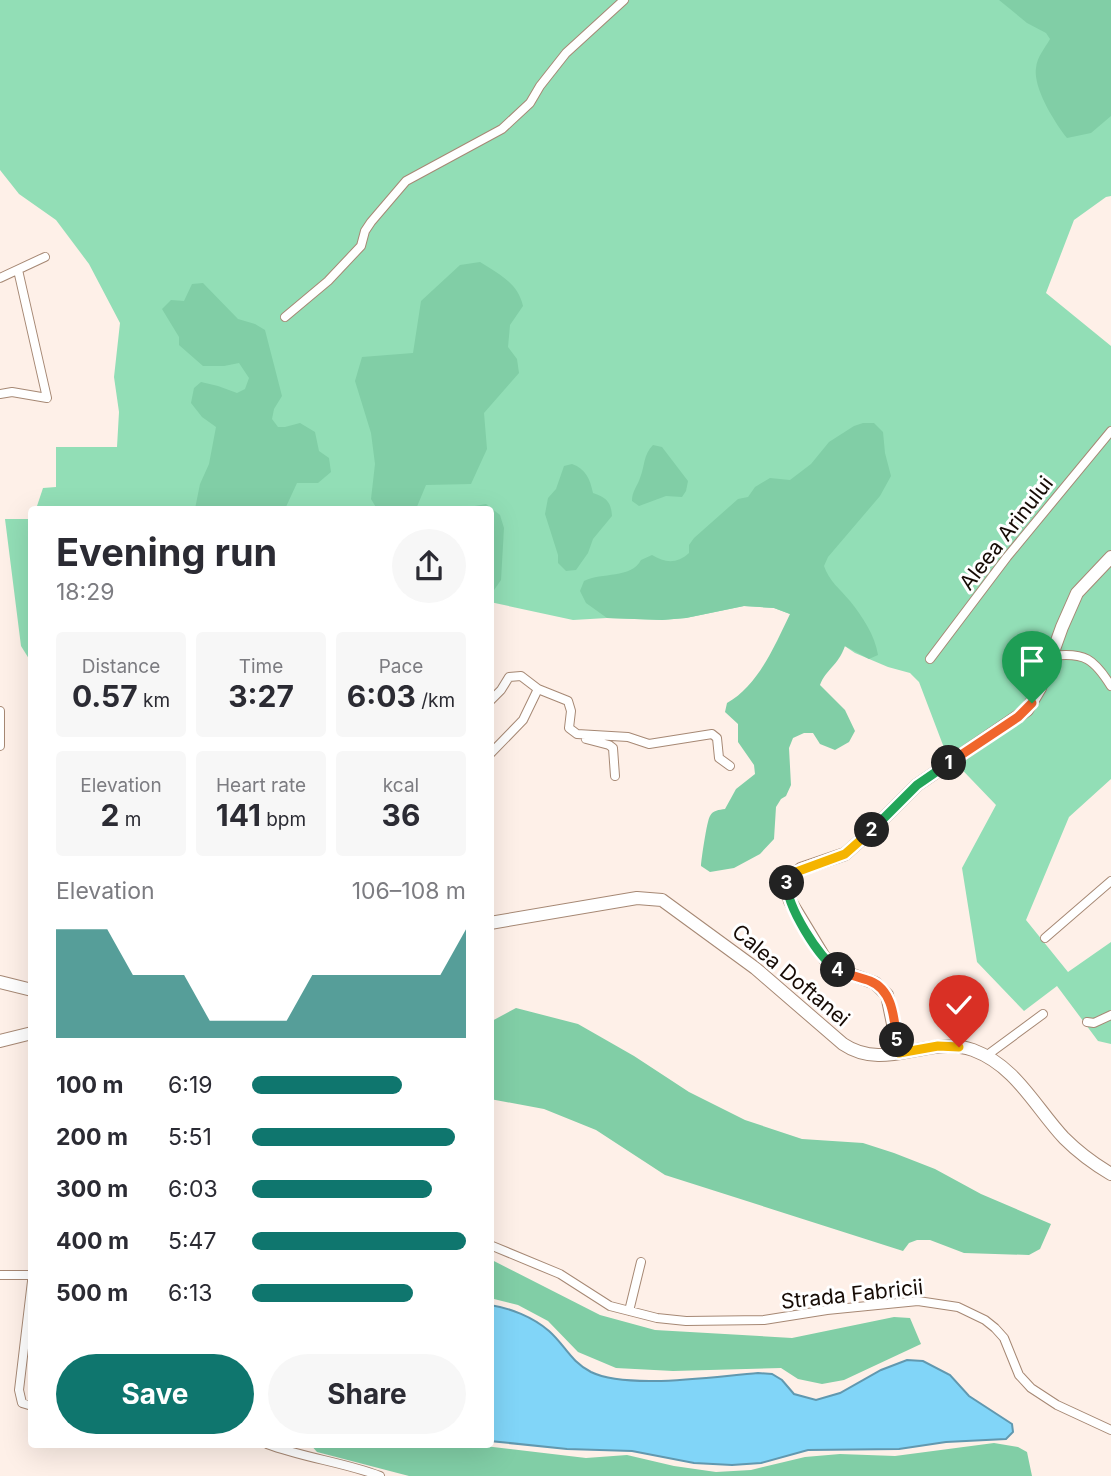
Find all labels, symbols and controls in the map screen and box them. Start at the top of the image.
street label: Aleea Arinului [954,471,1058,595]
text: Evening run [56,529,277,575]
button: share [392,529,466,603]
text: 18:29 [56,578,115,606]
pin [1002,631,1062,703]
icon: arrive [1013,642,1051,680]
text: Distance [82,655,160,678]
text: Time [239,655,283,678]
text: Pace [379,655,423,678]
text: 0.57 [72,678,138,714]
text: 3:27 [228,678,294,714]
text: 6:03 [347,678,416,714]
text: km [138,689,170,712]
text: /km [416,689,455,712]
pin: 1 [932,746,967,780]
text: 1 [944,751,953,774]
text: Elevation [80,774,162,797]
text: Heart rate [216,774,306,797]
text: kcal [383,774,419,797]
text: 2 [101,797,119,833]
text: 141 [216,797,261,833]
text: 36 [382,797,420,833]
text: m [119,808,141,831]
text: bpm [261,808,306,831]
pin: 2 [854,812,890,848]
text: 2 [866,818,877,841]
pin: 3 [770,866,804,900]
text: 3 [780,871,793,894]
text: Elevation [56,877,155,905]
text: 106–108 m [352,877,466,905]
street label: Calea Doftanei [727,919,855,1031]
pin: 4 [820,953,856,988]
text: 4 [831,958,844,981]
pin [929,975,989,1047]
icon: check [940,986,978,1024]
pin: 5 [880,1023,914,1058]
text: 5 [890,1028,903,1051]
text: 100 m [56,1071,123,1099]
text: 6:19 [168,1071,213,1099]
text: 200 m [56,1123,128,1151]
text: 5:51 [168,1123,212,1151]
text: 300 m [56,1175,128,1203]
text: 6:03 [168,1175,218,1203]
text: 400 m [56,1227,129,1255]
text: 5:47 [168,1227,216,1255]
street label: Strada Fabricii [780,1274,924,1314]
text: 500 m [56,1279,128,1307]
text: 6:13 [168,1279,212,1307]
button: Save [56,1354,254,1434]
button: Share [268,1354,466,1434]

